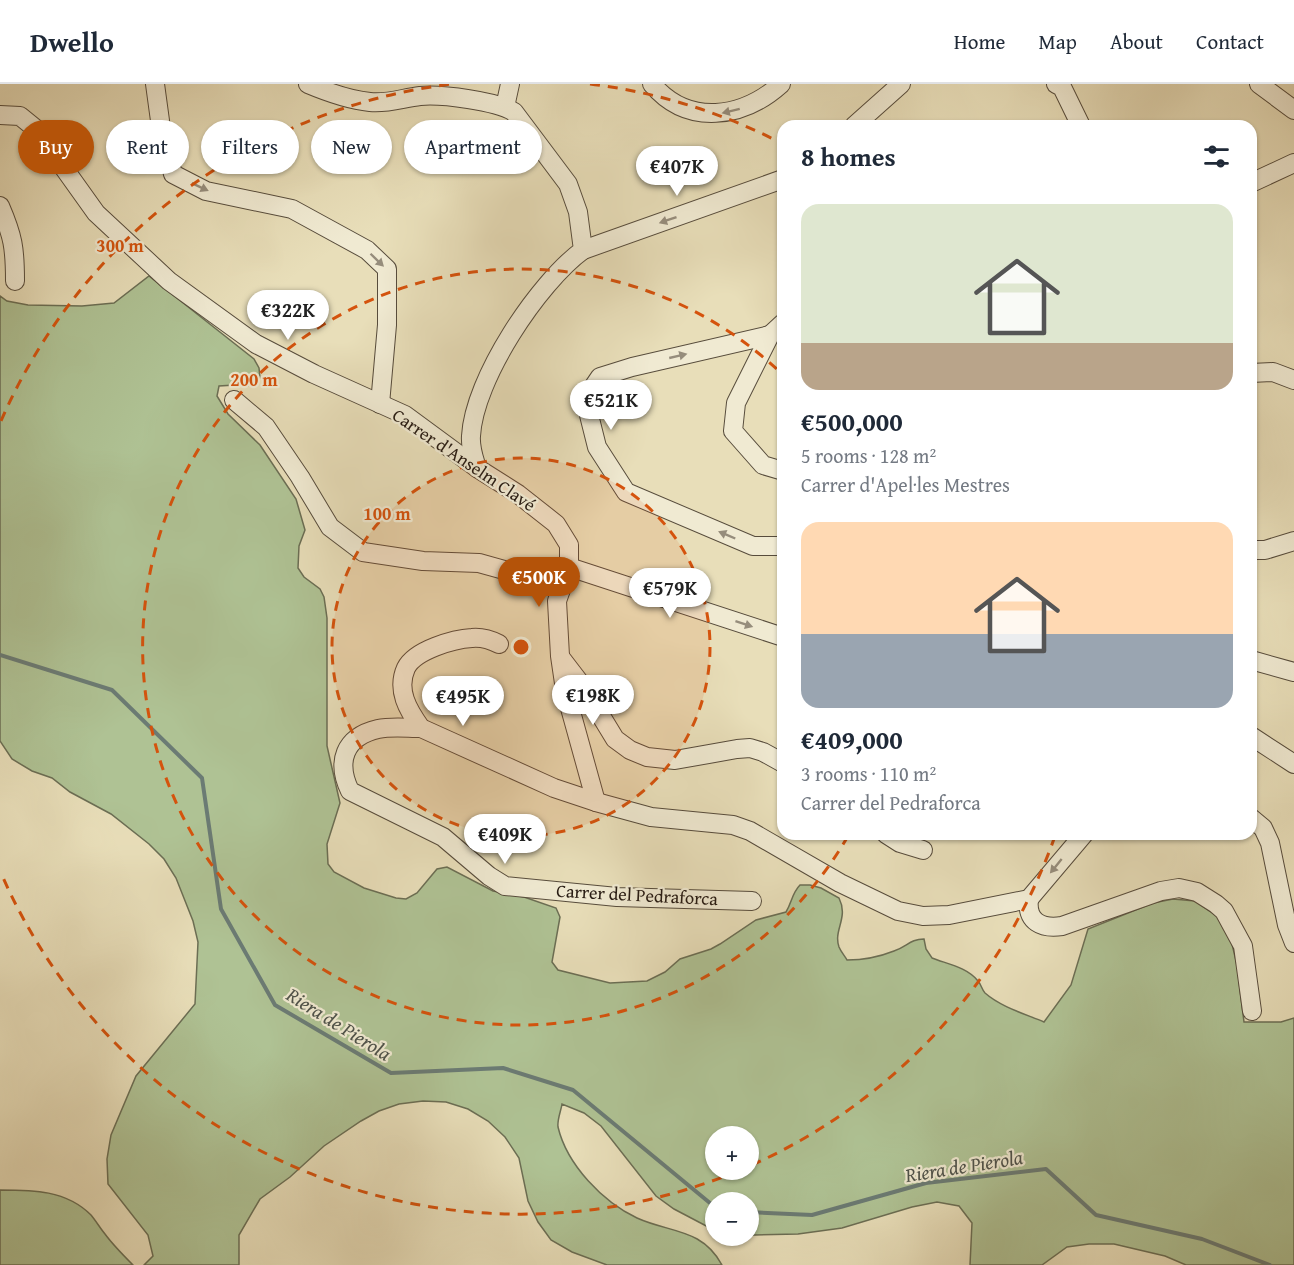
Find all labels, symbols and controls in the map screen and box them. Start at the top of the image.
text: Dwello [30,21,114,62]
text: Home [954,26,1005,57]
text: Map [1038,26,1077,57]
text: About [1110,26,1163,57]
text: Contact [1196,26,1264,57]
one-way arrow [721,107,740,116]
chip: Buy [18,120,94,174]
chip: Rent [106,120,189,174]
chip: Filters [201,120,299,174]
chip: New [311,120,392,174]
chip: Apartment [404,120,542,174]
text: 8 homes [801,137,896,176]
icon: filters [1200,140,1233,173]
pin: €407K [635,146,719,197]
text: €407K [650,151,704,180]
one-way arrow [191,183,208,192]
one-way arrow [659,215,677,225]
text: 300 m [96,232,144,259]
icon: home [963,243,1071,351]
one-way arrow [370,252,384,266]
pin: €322K [246,290,330,341]
text: €322K [261,295,315,324]
one-way arrow [669,350,688,360]
text: 200 m [230,366,278,393]
pin: €521K [569,380,653,431]
text: €521K [584,385,638,414]
street label: Carrer d'Anselm Clavé [387,401,541,518]
text: €500,000 [801,402,903,441]
text: 5 rooms · 128 m² [801,441,936,470]
text: Carrer d'Apel·les Mestres [801,470,1010,499]
text: 100 m [363,500,411,527]
one-way arrow [718,530,735,539]
pin: €500K [497,557,581,608]
icon: home [963,561,1071,669]
text: €500K [512,562,566,591]
pin: €579K [628,568,712,619]
text: €579K [643,573,697,602]
one-way arrow [735,620,753,630]
centre of rings [511,637,531,657]
pin: €198K [551,675,635,726]
pin: €495K [421,676,505,727]
text: €198K [566,680,620,709]
text: €495K [436,681,490,710]
text: €409,000 [801,720,903,759]
text: 3 rooms · 110 m² [801,759,936,788]
text: Carrer del Pedraforca [801,788,981,817]
pin: €409K [463,814,547,865]
text: €409K [478,819,532,848]
one-way arrow [1049,858,1062,874]
street label: Carrer del Pedraforca [556,877,719,912]
water label: Riera de Pierola [280,979,398,1068]
map controls [705,1126,759,1246]
button: + [705,1126,759,1180]
water label: Riera de Pierola [902,1142,1026,1189]
button: − [705,1192,759,1246]

